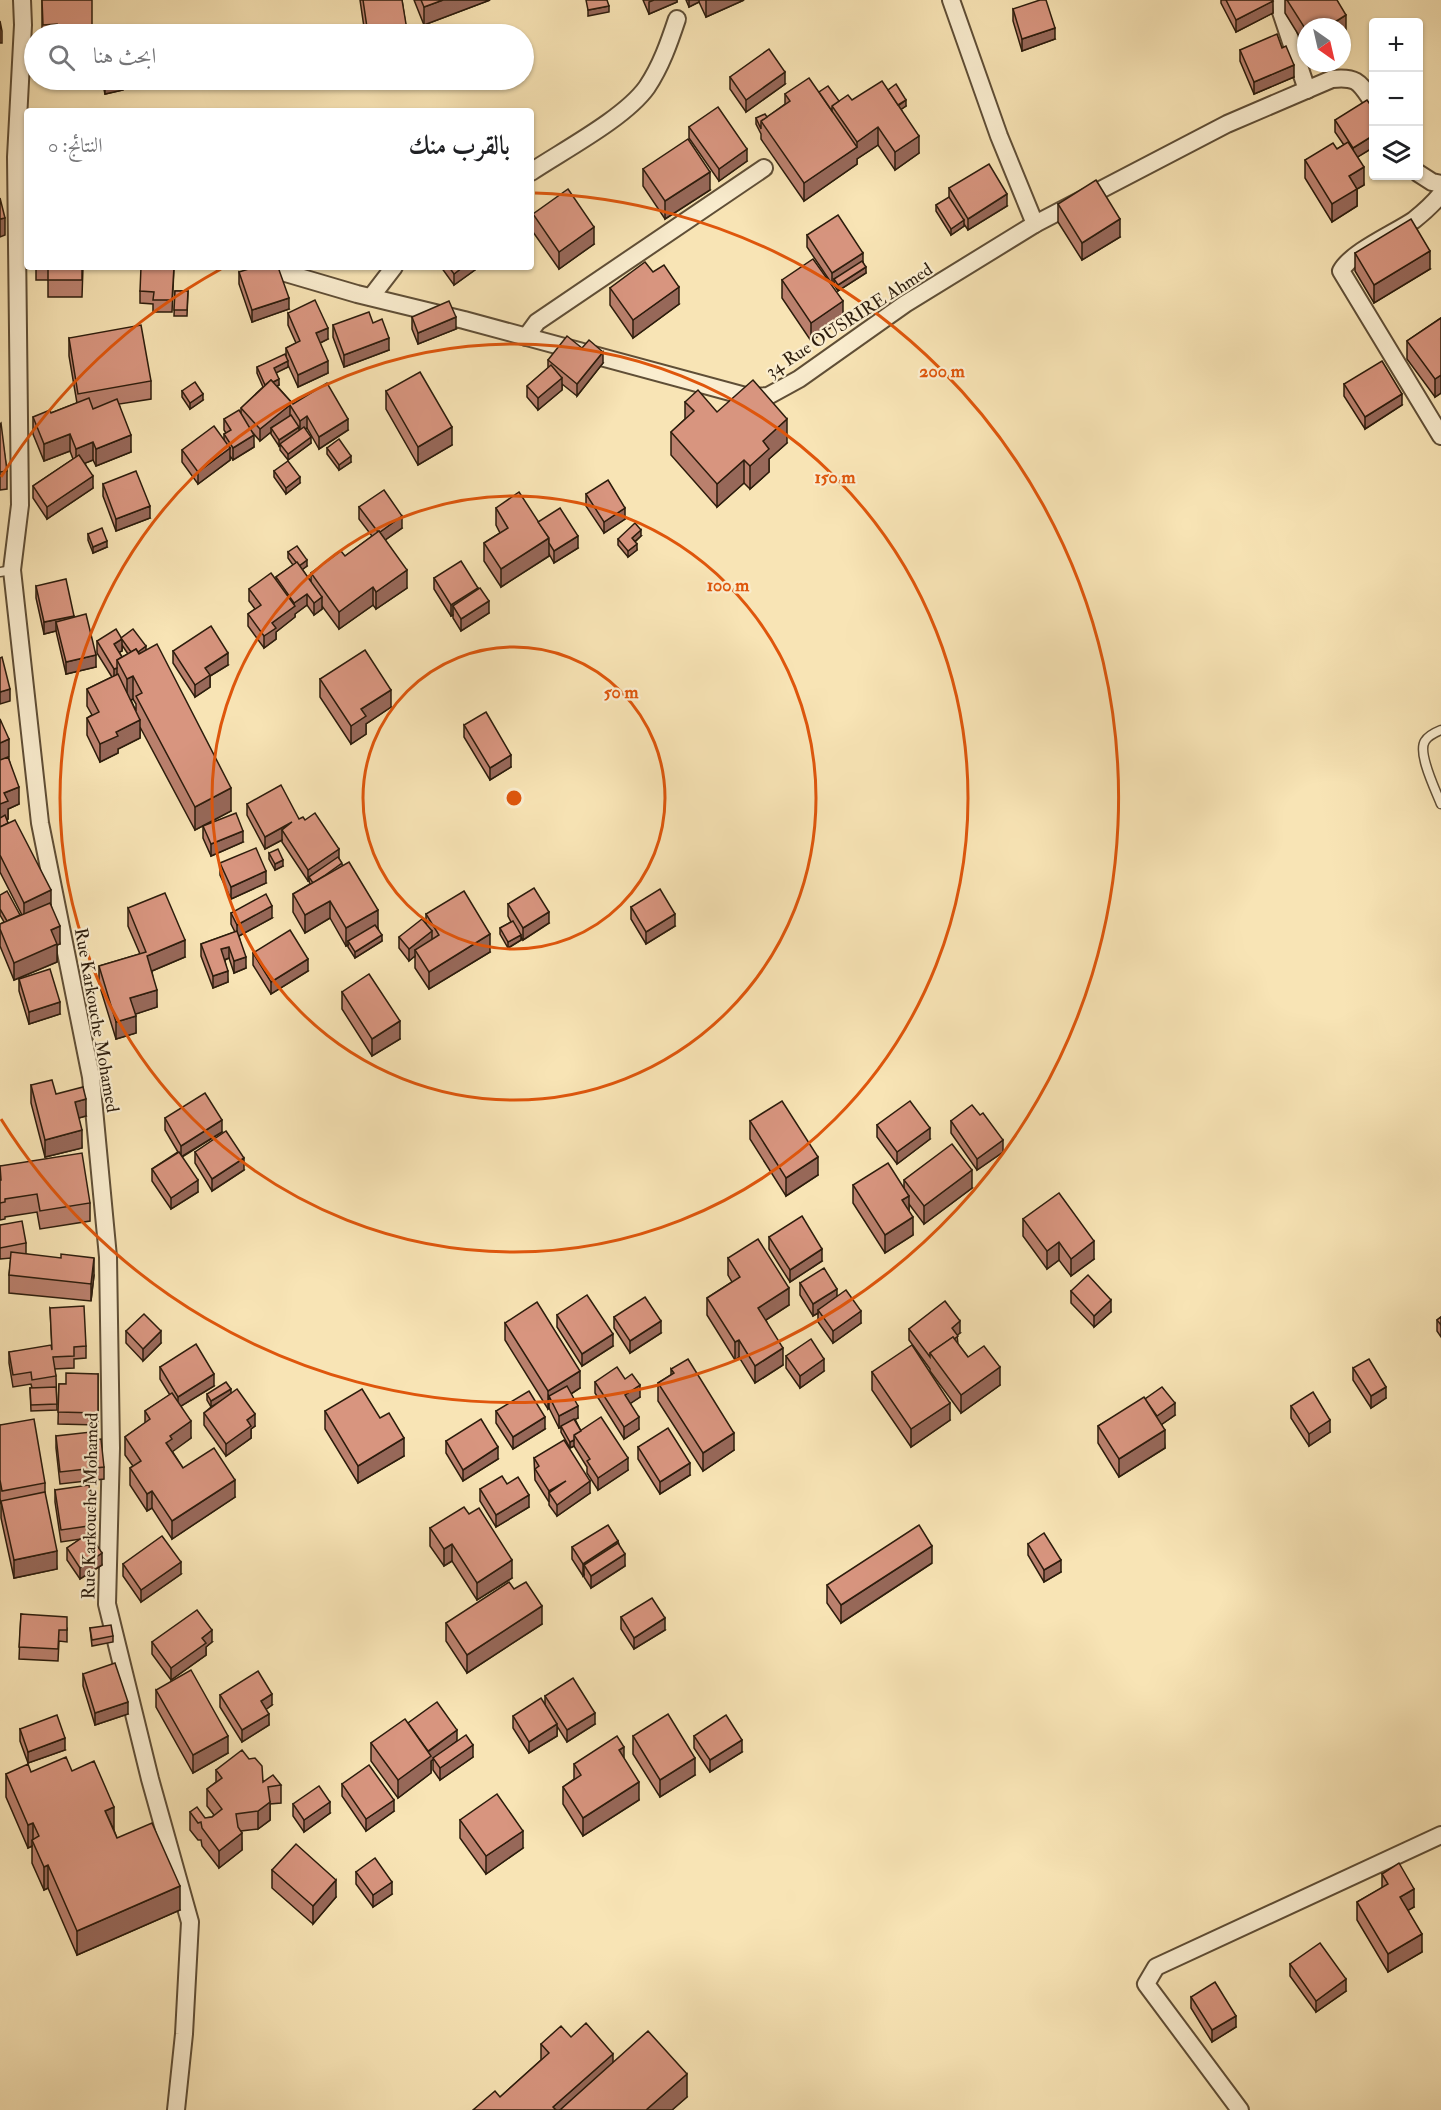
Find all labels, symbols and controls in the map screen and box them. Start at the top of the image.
north arrow [1297,18,1351,72]
map controls [1369,18,1423,180]
button: + [1369,18,1423,72]
search box [24,24,534,90]
icon: search [45,41,78,74]
text: ابحث هنا [93,42,156,70]
button: − [1369,72,1423,126]
button: layers [1369,126,1423,180]
text: بالقرب منك [408,130,510,162]
text: النتائج: 0 [48,133,103,158]
street label: 34 Rue OUSRIRE Ahmed [762,258,937,383]
text: 200 m [919,360,966,383]
text: 150 m [814,466,857,489]
text: 100 m [707,574,750,597]
text: 50 m [604,681,639,704]
centre of rings [504,788,524,808]
street label: Rue Karkouche Mohamed [69,926,124,1114]
street label: Rue Karkouche Mohamed [77,1412,104,1600]

